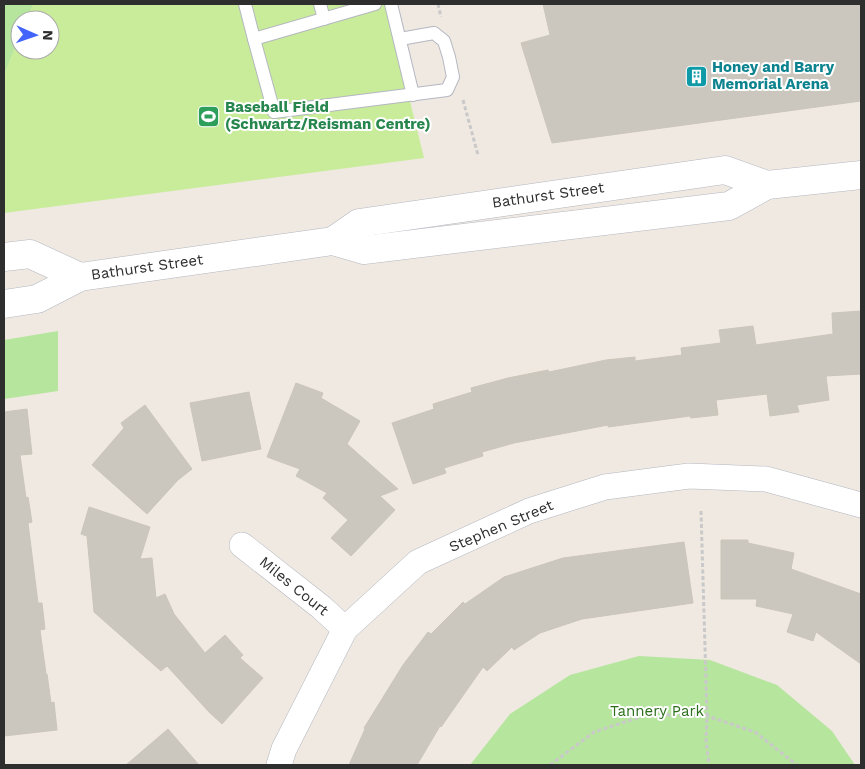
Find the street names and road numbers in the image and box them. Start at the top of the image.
street label: Bathurst Street [491,178,606,212]
street label: Bathurst Street [90,250,205,284]
street label: Stephen Street [446,496,556,556]
street label: Miles Court [256,553,333,620]

